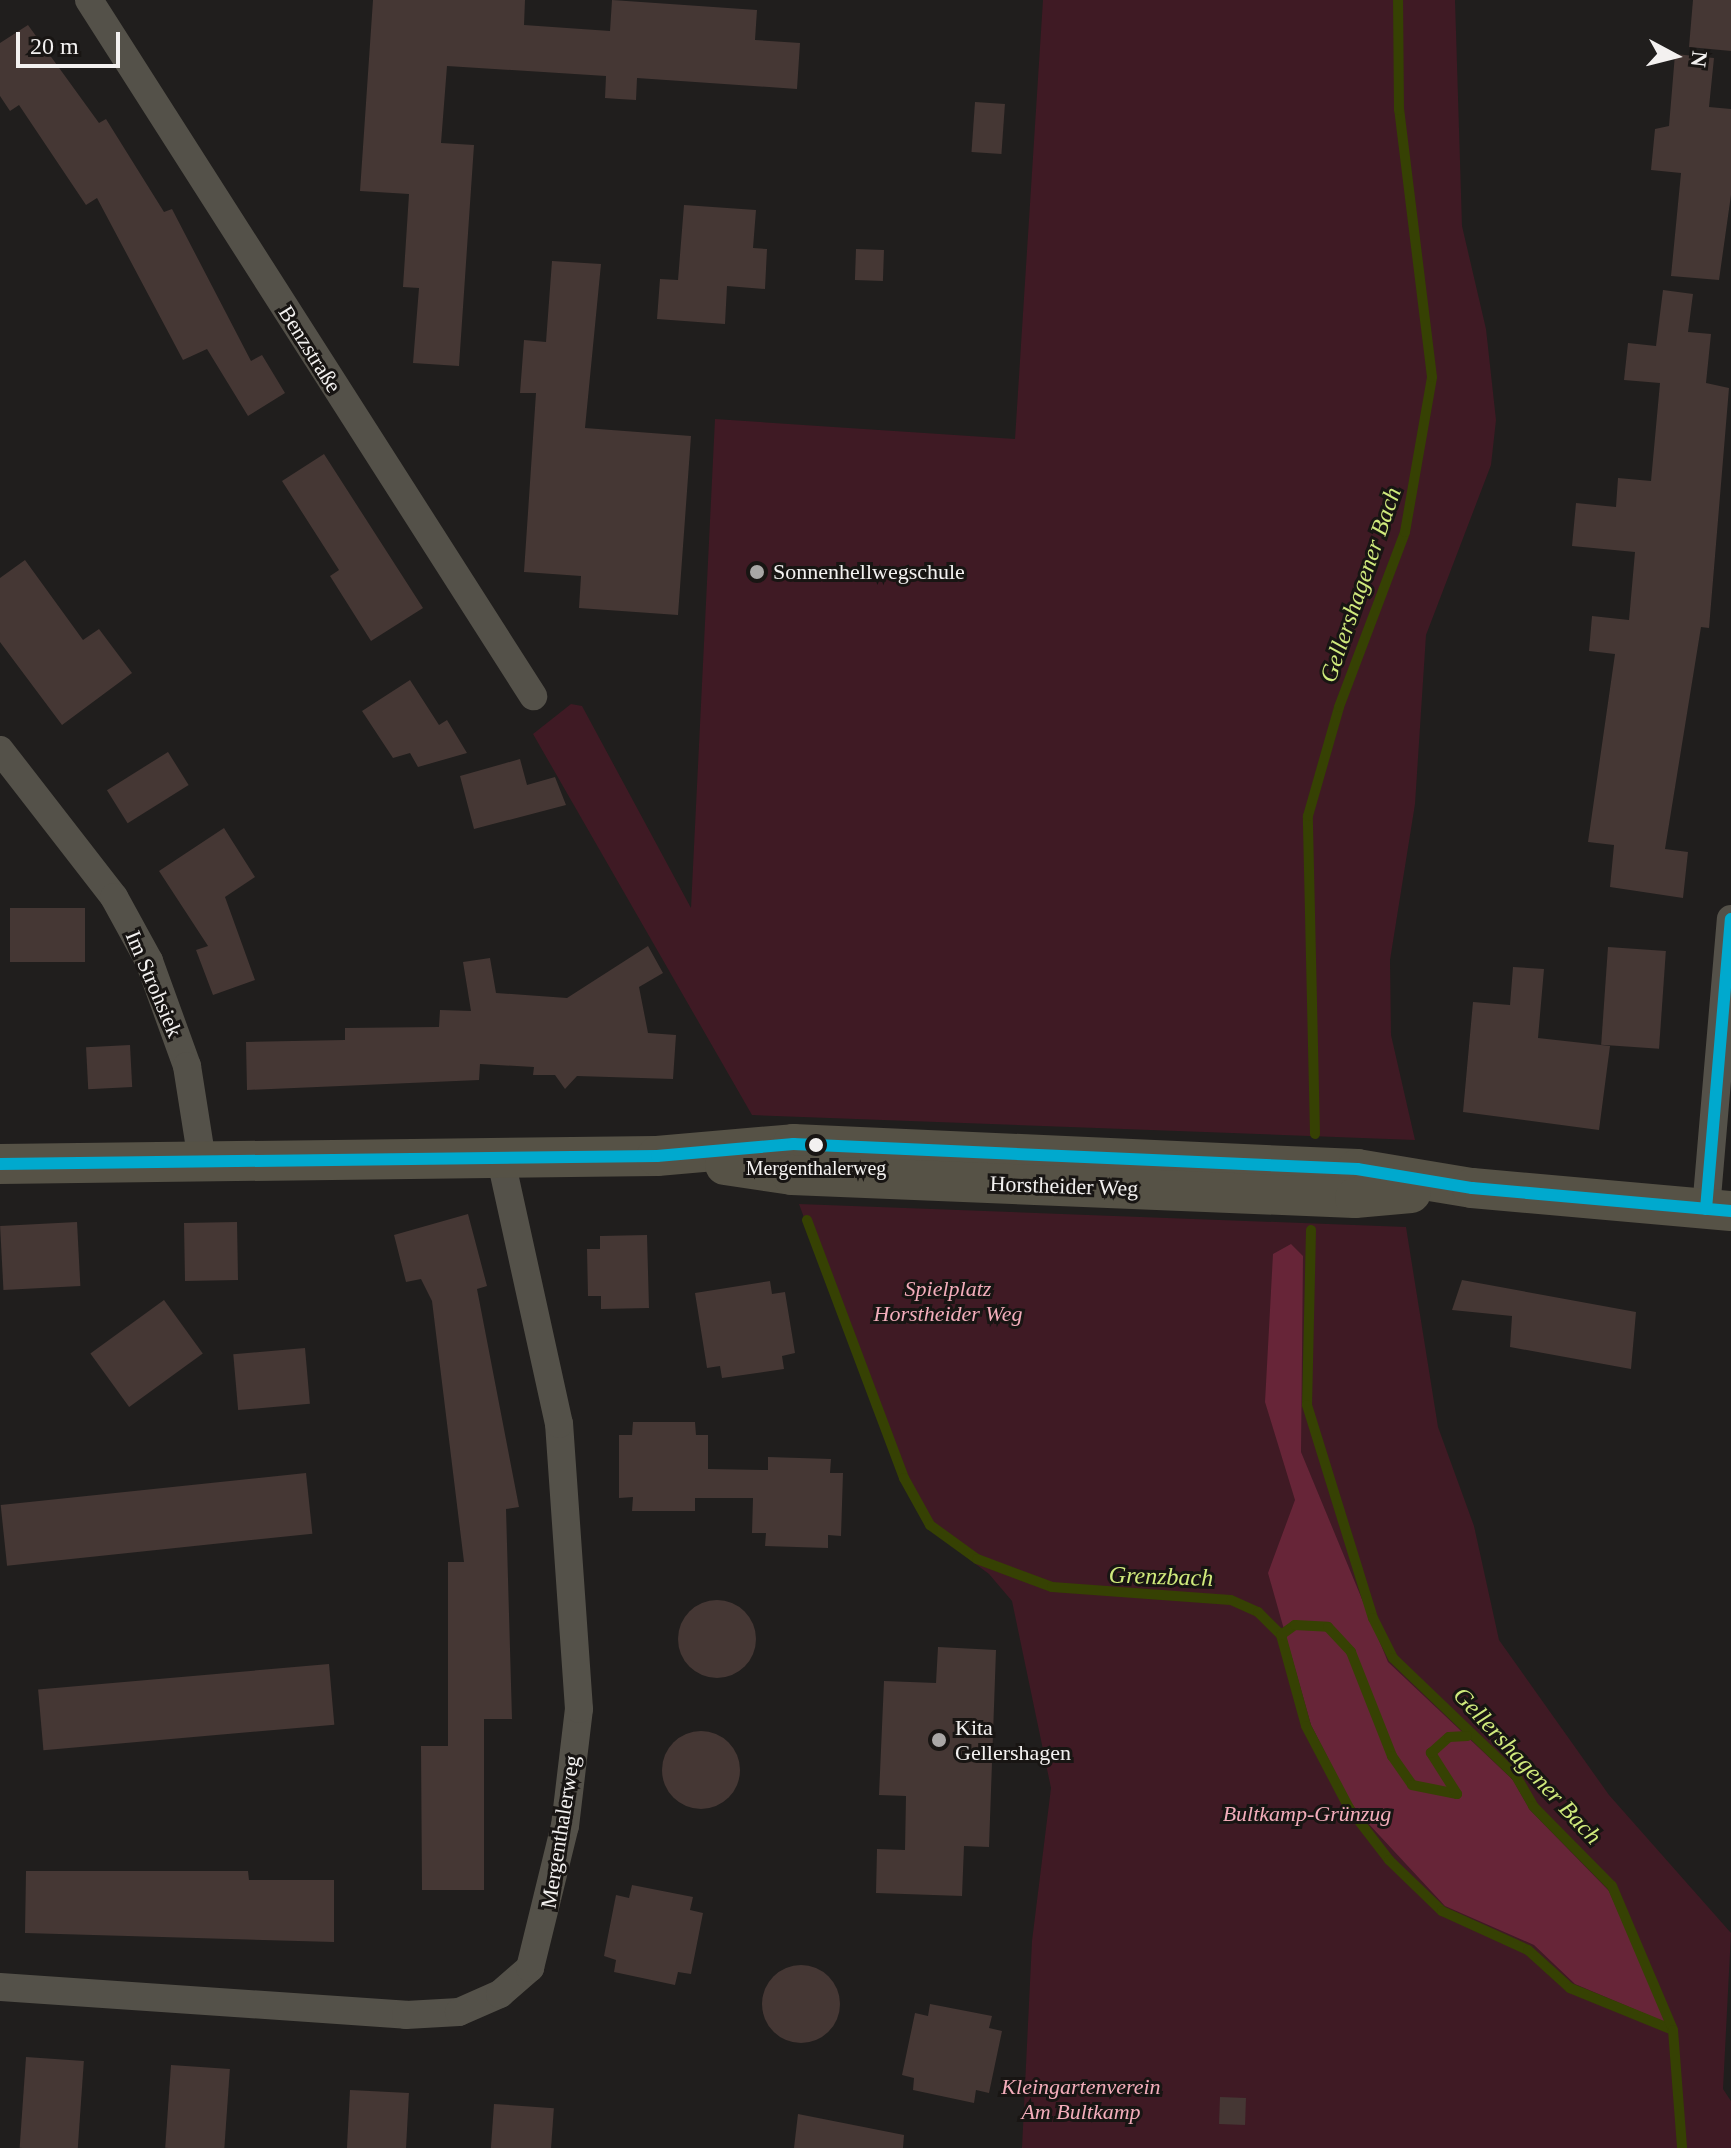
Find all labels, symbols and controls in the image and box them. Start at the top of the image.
scale bar [20,16,124,66]
north arrow [1635,16,1715,96]
text: 20 m [30,33,79,59]
text: N [1686,50,1713,68]
street label: Benzstraße [273,301,347,397]
water label: Gellershagener Bach [1314,484,1408,686]
place label: Sonnenhellwegschule [773,559,965,585]
marker: Sonnenhellwegschule [748,563,766,581]
street label: Im Strohsiek [120,927,188,1041]
marker: Mergenthalerweg [808,1137,824,1153]
place label: Mergenthalerweg [746,1156,886,1180]
street label: Horstheider Weg [989,1170,1139,1202]
park label: Spielplatz Horstheider Weg [874,1275,1022,1326]
water label: Grenzbach [1108,1561,1214,1593]
water label: Gellershagener Bach [1447,1681,1607,1851]
place label: Kita Gellershagen [955,1714,1071,1766]
marker: Kita Gellershagen [930,1731,948,1749]
street label: Mergenthalerweg [535,1754,585,1910]
park label: Bultkamp-Grünzug [1223,1801,1391,1827]
park label: Kleingartenverein Am Bultkamp [1001,2073,1161,2124]

